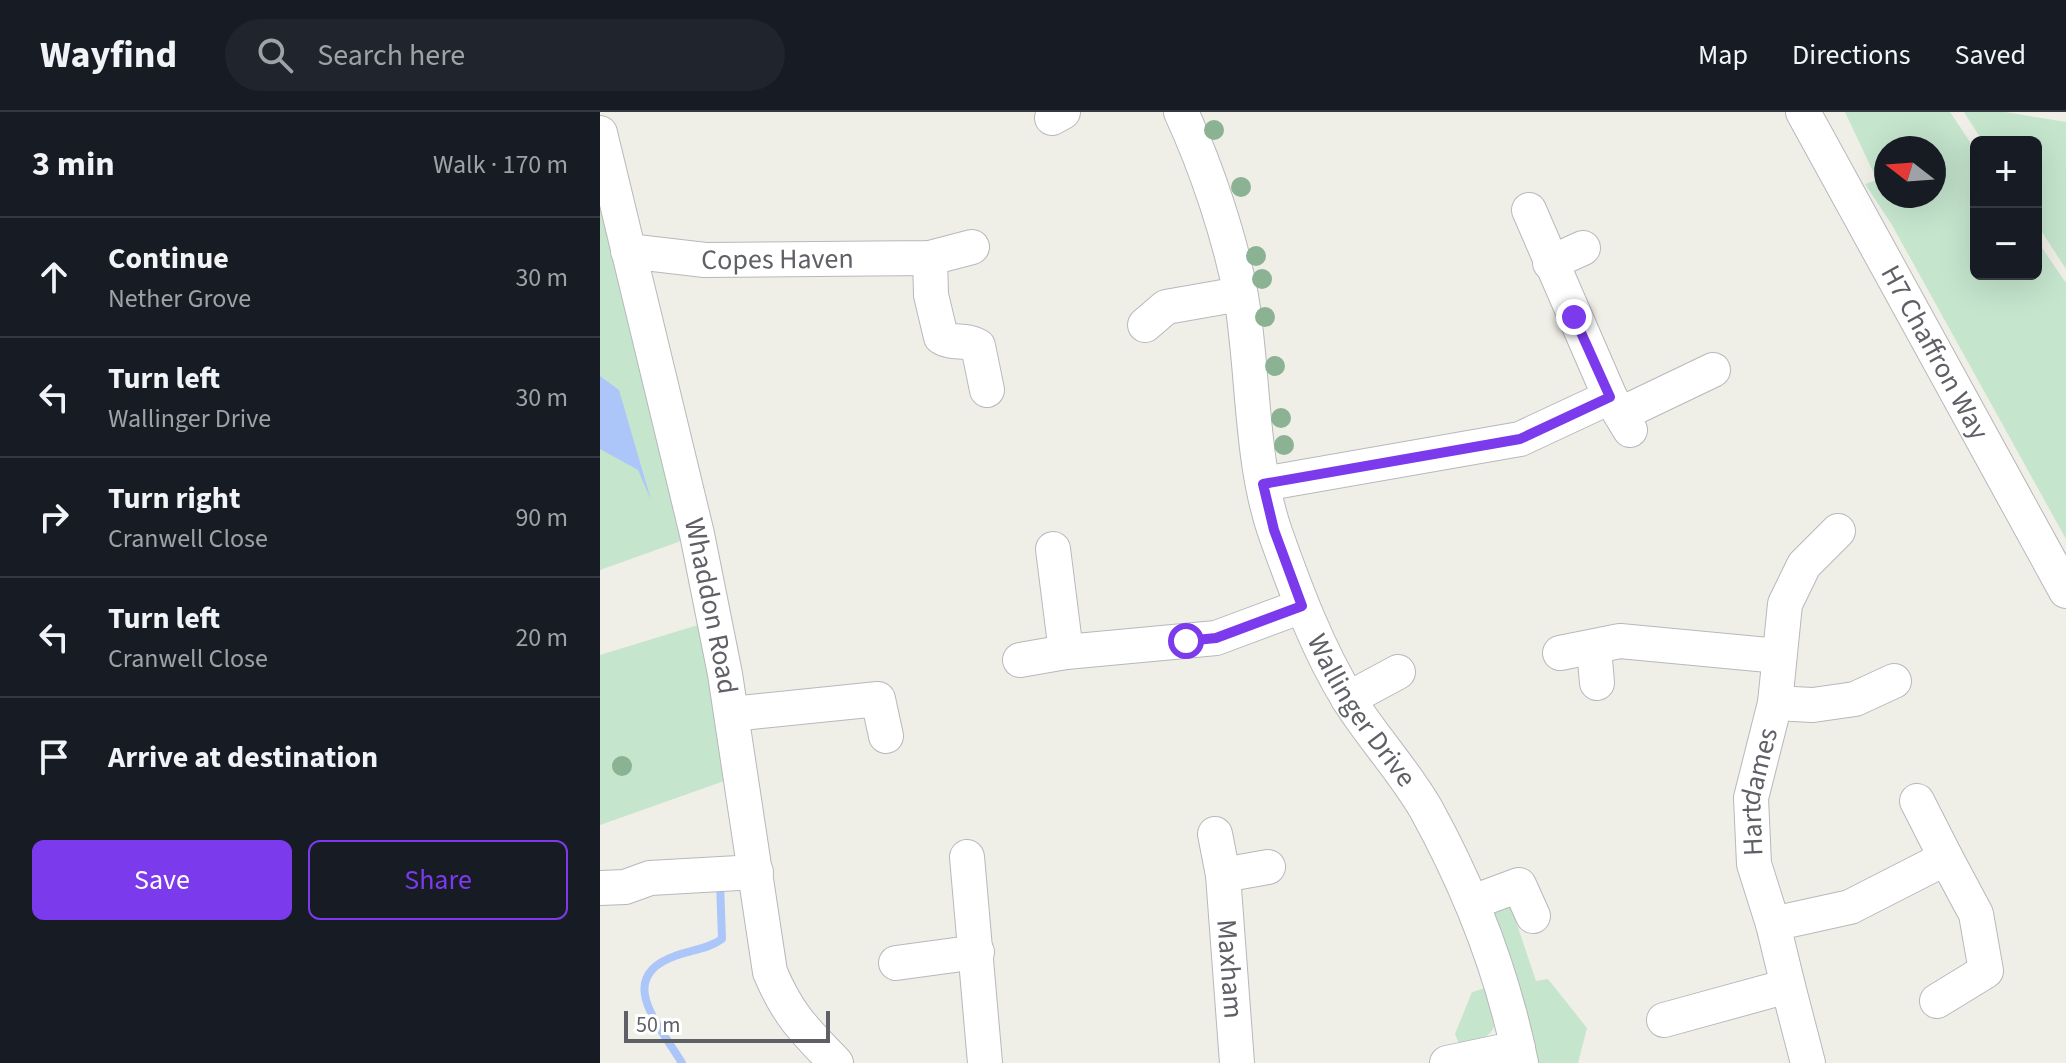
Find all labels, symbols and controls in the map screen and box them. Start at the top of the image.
search box [225,19,785,91]
text: Wayfind [40,28,177,82]
icon: search [253,33,297,77]
text: Search here [317,34,465,77]
text: Map [1698,35,1748,75]
text: Directions [1792,35,1911,75]
text: Saved [1955,35,2026,75]
north arrow [1874,136,1946,208]
map controls [1970,136,2042,280]
button: + [1970,136,2042,208]
text: 3 min [32,140,115,189]
text: Walk · 170 m [433,146,568,183]
button: − [1970,208,2042,280]
text: Continue [108,237,229,280]
street label: Copes Haven [701,239,854,280]
icon: ahead [32,255,76,299]
street label: H7 Chaffron Way [1871,258,1999,447]
text: 30 m [515,259,568,296]
text: Nether Grove [108,280,251,317]
route end [1556,299,1592,335]
text: Turn left [108,357,220,400]
icon: left [32,375,76,419]
text: 30 m [515,379,568,416]
text: Wallinger Drive [108,400,271,437]
text: Turn right [108,477,240,520]
icon: right [32,495,76,539]
text: 90 m [515,499,568,536]
street label: Whaddon Road [674,514,748,697]
text: Cranwell Close [108,520,268,557]
text: Turn left [108,597,220,640]
icon: left [32,615,76,659]
text: 20 m [515,619,568,656]
route start [1168,623,1204,659]
street label: Wallinger Drive [1297,627,1426,795]
text: Cranwell Close [108,640,268,677]
street label: Hartdames [1730,723,1788,857]
icon: arrive [32,735,76,779]
text: Arrive at destination [108,736,378,779]
button: Save [32,840,292,920]
button: Share [308,840,568,920]
street label: Maxham [1206,918,1254,1020]
scale bar [624,1007,830,1043]
text: 50 m [636,1009,681,1041]

